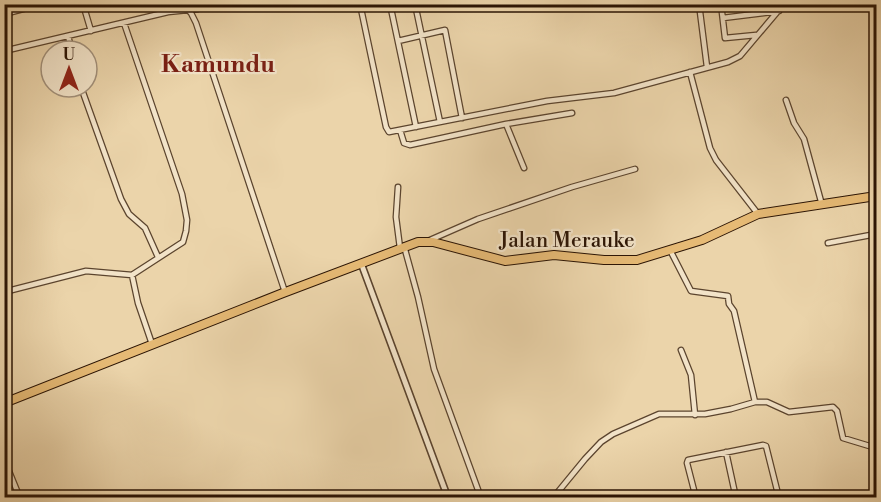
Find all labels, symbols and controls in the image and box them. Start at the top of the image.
north arrow [39,39,99,99]
text: U [63,45,76,65]
district label: Kamundu [161,50,275,80]
street label: Jalan Merauke [498,228,635,254]

